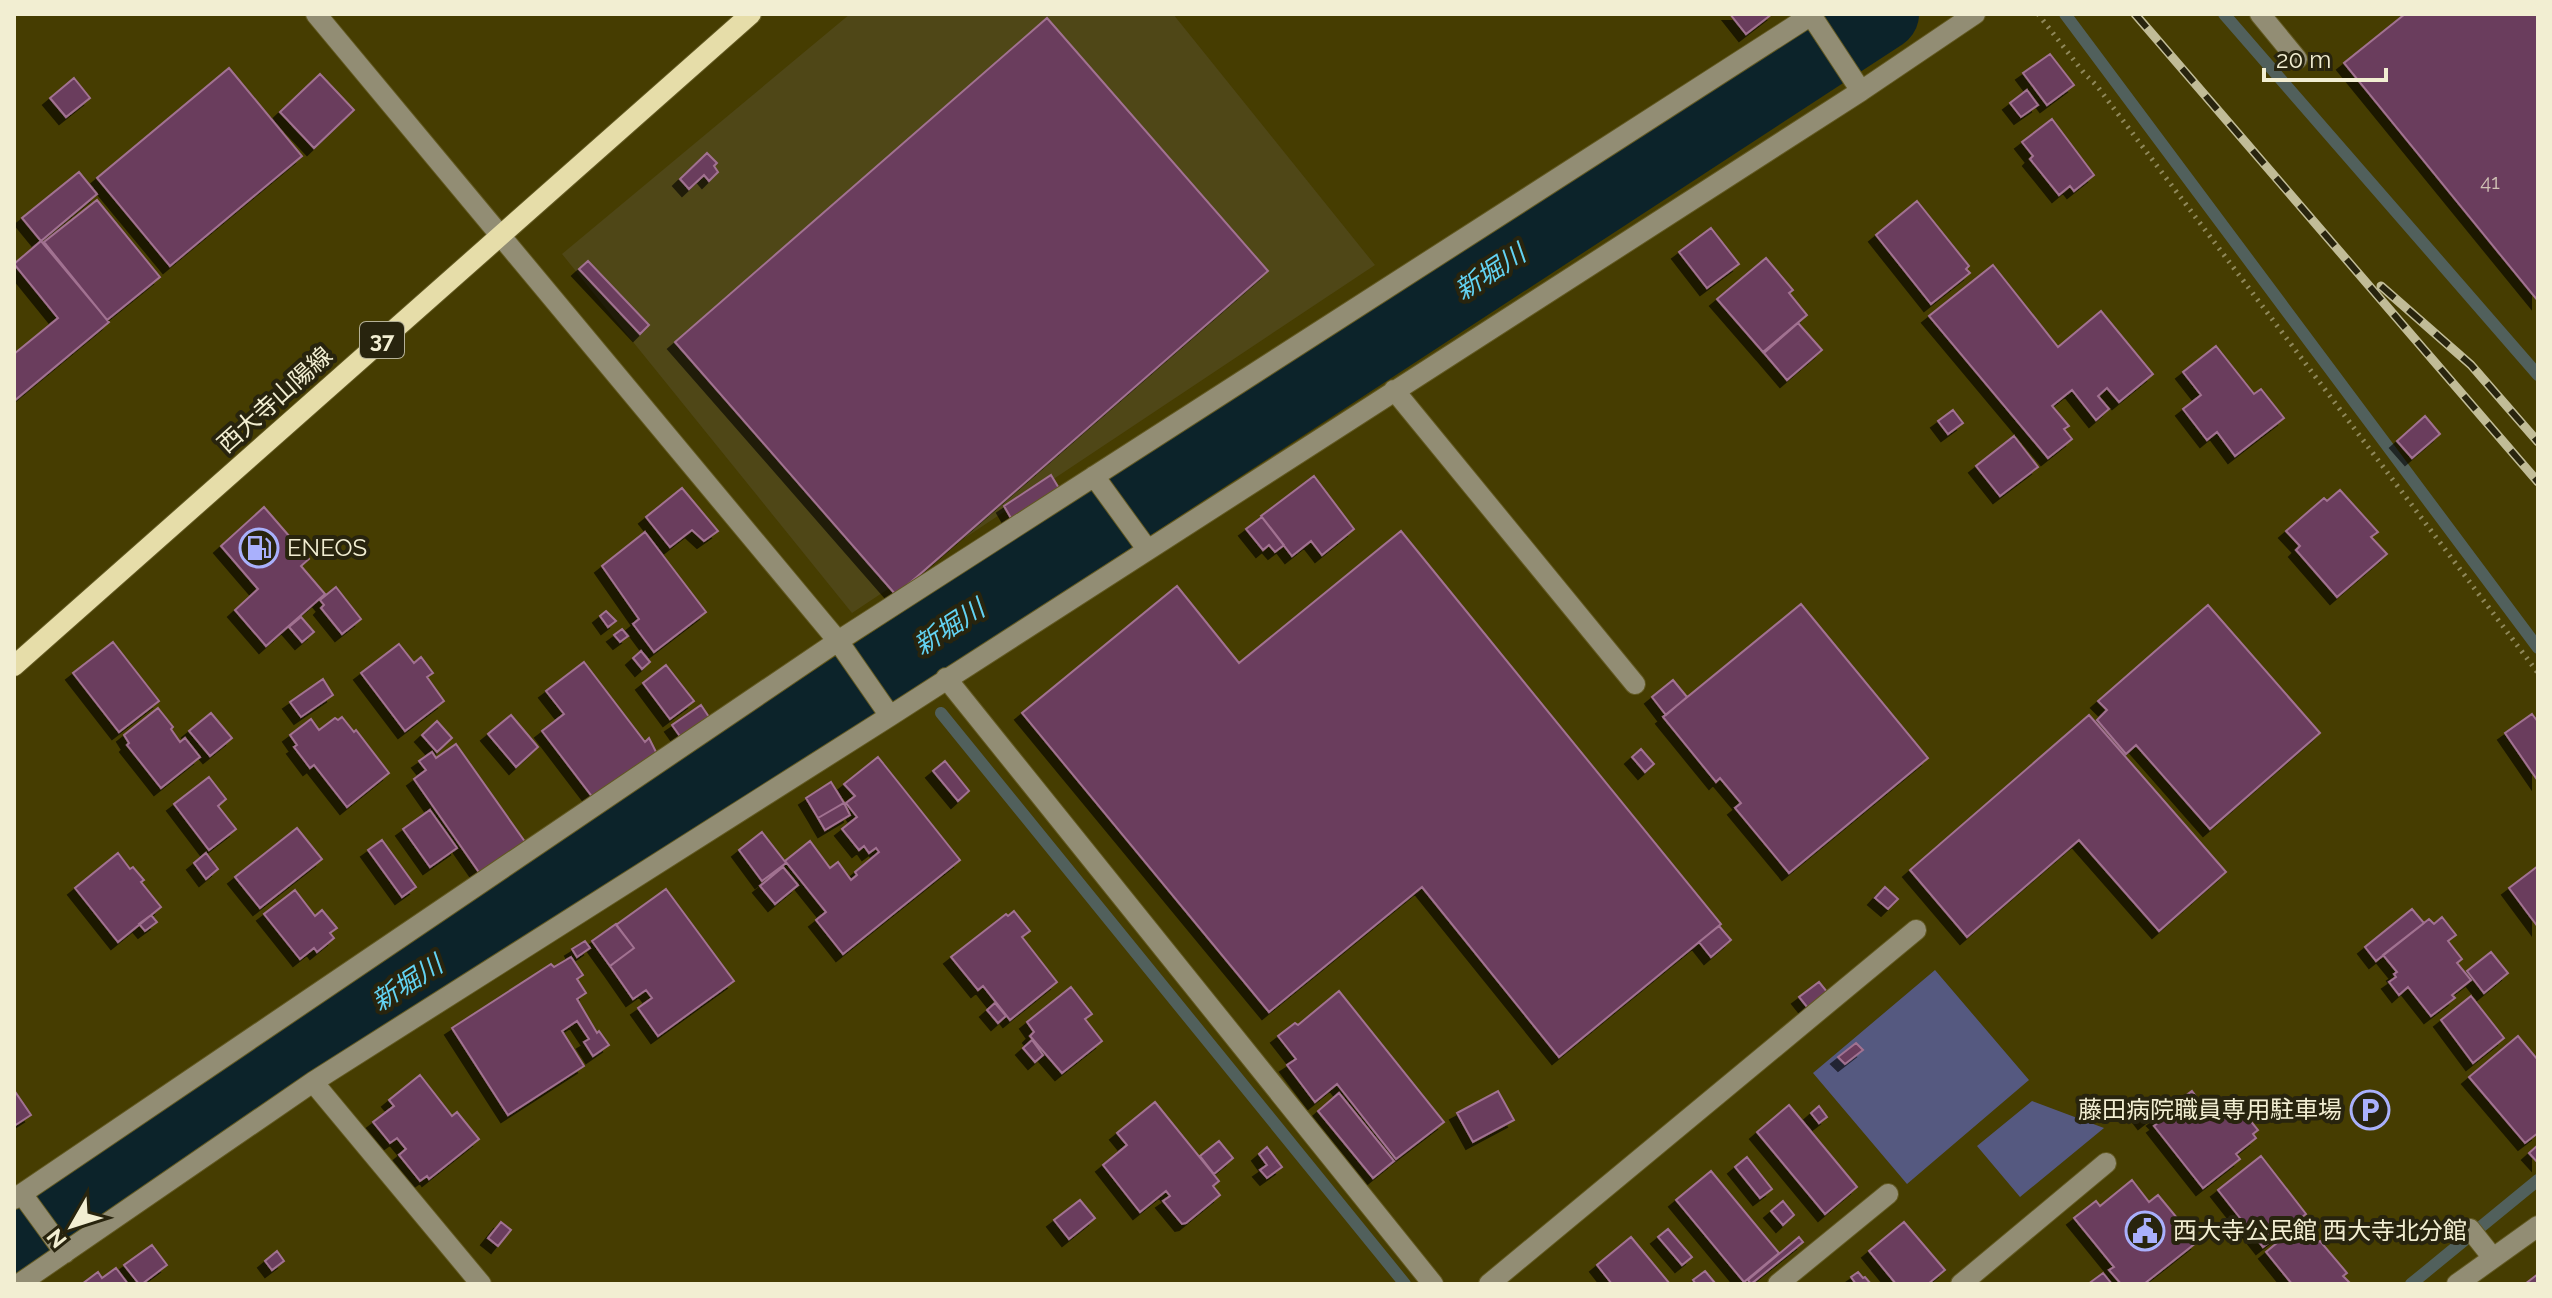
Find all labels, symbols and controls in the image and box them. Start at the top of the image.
scale bar [2264,32,2386,82]
text: 20 m [2276,45,2331,74]
house number: 41 [2480,170,2500,194]
water label: 新堀川 [1449,237,1533,306]
road number: 37 [360,322,404,358]
street label: 西大寺山陽線 [211,341,338,459]
fuel station icon: ENEOS [238,527,280,569]
place label: ENEOS [287,533,367,562]
water label: 新堀川 [908,592,992,661]
water label: 新堀川 [366,948,450,1017]
parking icon: 藤田病院職員専用駐車場 [2349,1089,2391,1131]
place label: 藤田病院職員専用駐車場 [2078,1095,2342,1124]
north arrow [32,1186,112,1266]
public building icon: 西大寺公民館 西大寺北分館 [2124,1210,2166,1252]
place label: 西大寺公民館 西大寺北分館 [2173,1216,2467,1245]
text: N [41,1224,72,1253]

